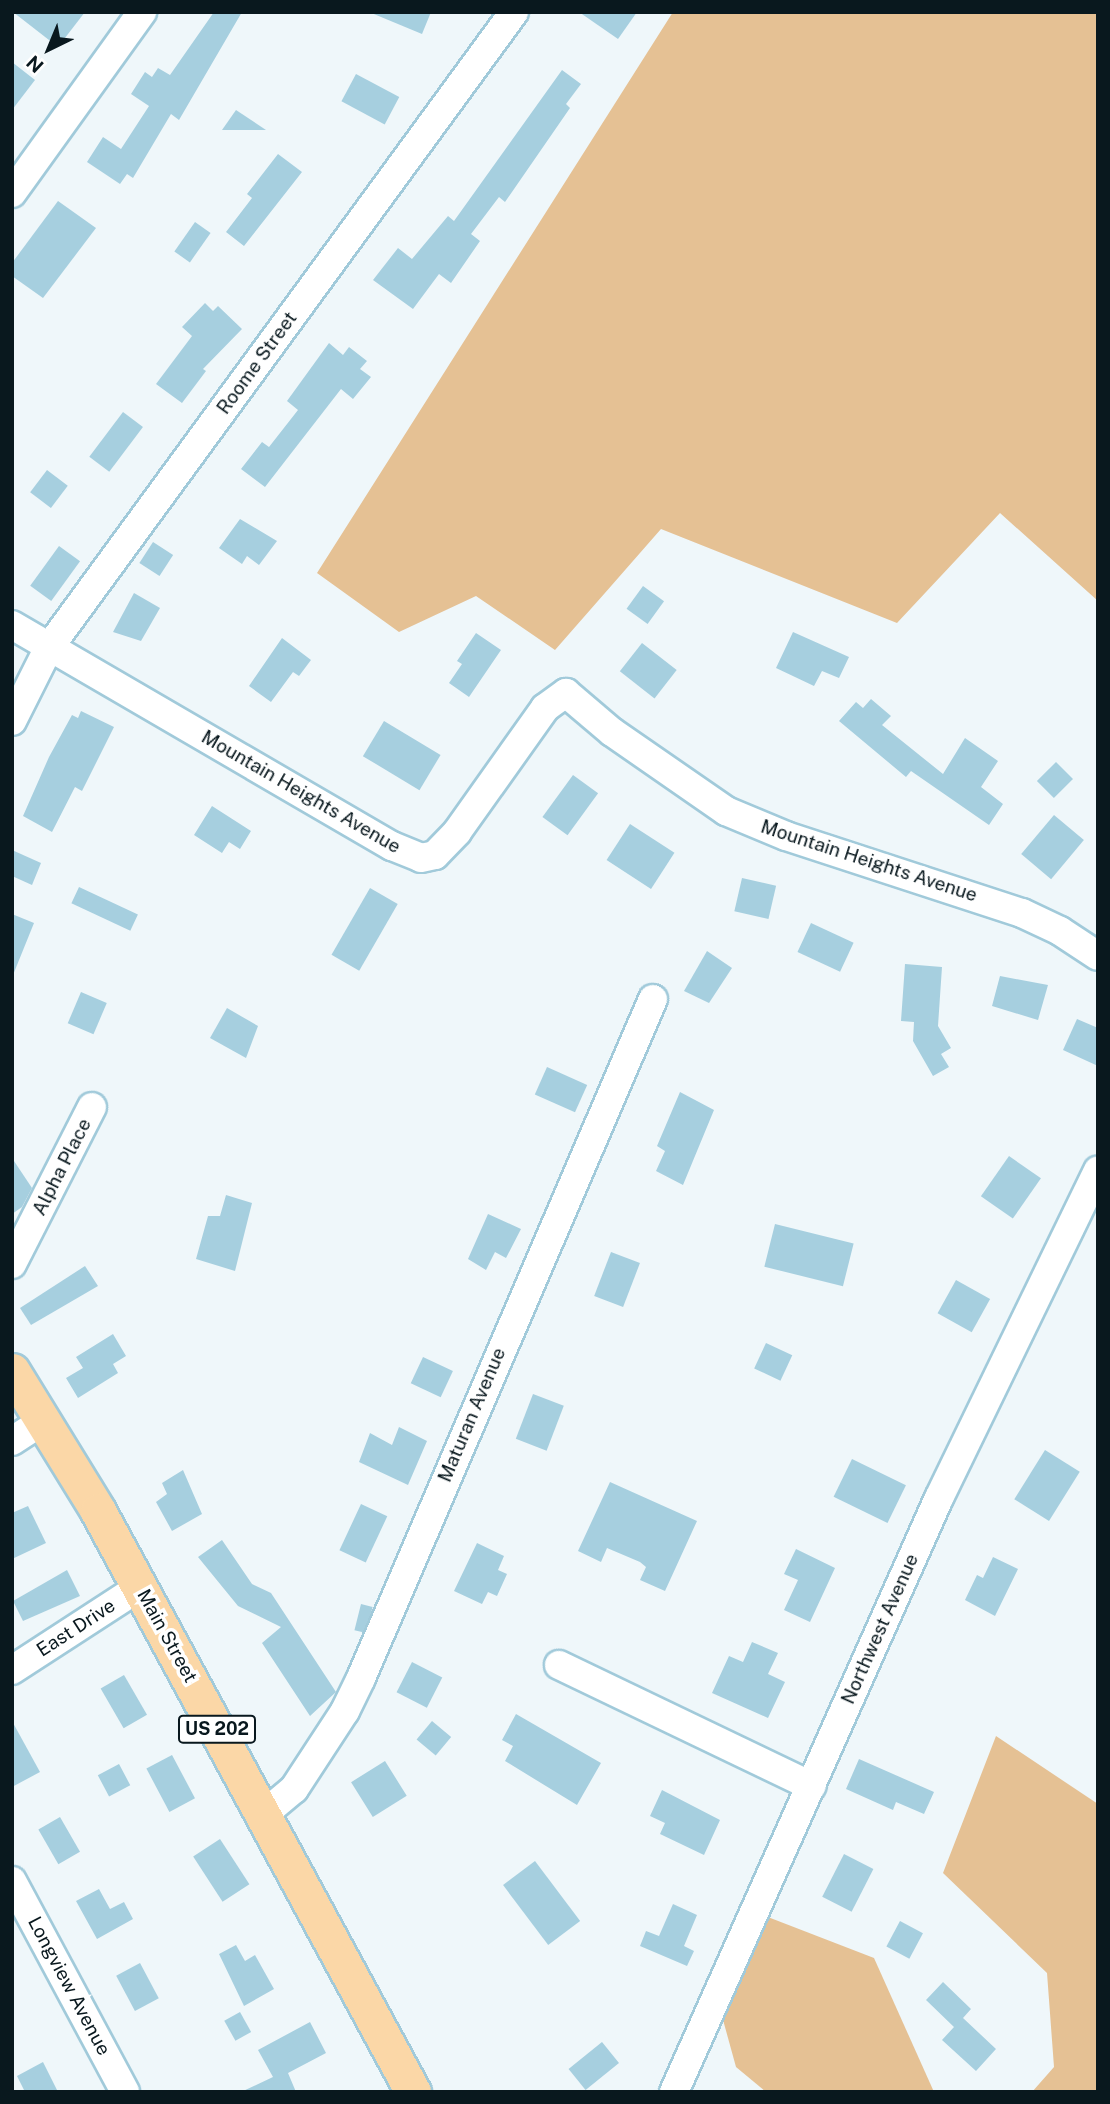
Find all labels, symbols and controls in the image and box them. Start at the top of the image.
north arrow [14,14,84,84]
text: N [22,51,48,77]
street label: Roome Street [212,307,302,419]
street label: Mountain Heights Avenue [197,726,405,858]
street label: Mountain Heights Avenue [758,815,980,907]
street label: Alpha Place [28,1115,96,1219]
street label: Maturan Avenue [433,1344,511,1486]
street label: Northwest Avenue [837,1550,923,1708]
street label: Main Street [132,1585,202,1687]
street label: East Drive [32,1594,120,1662]
road number: US 202 [177,1714,257,1744]
street label: Longview Avenue [23,1913,115,2059]

